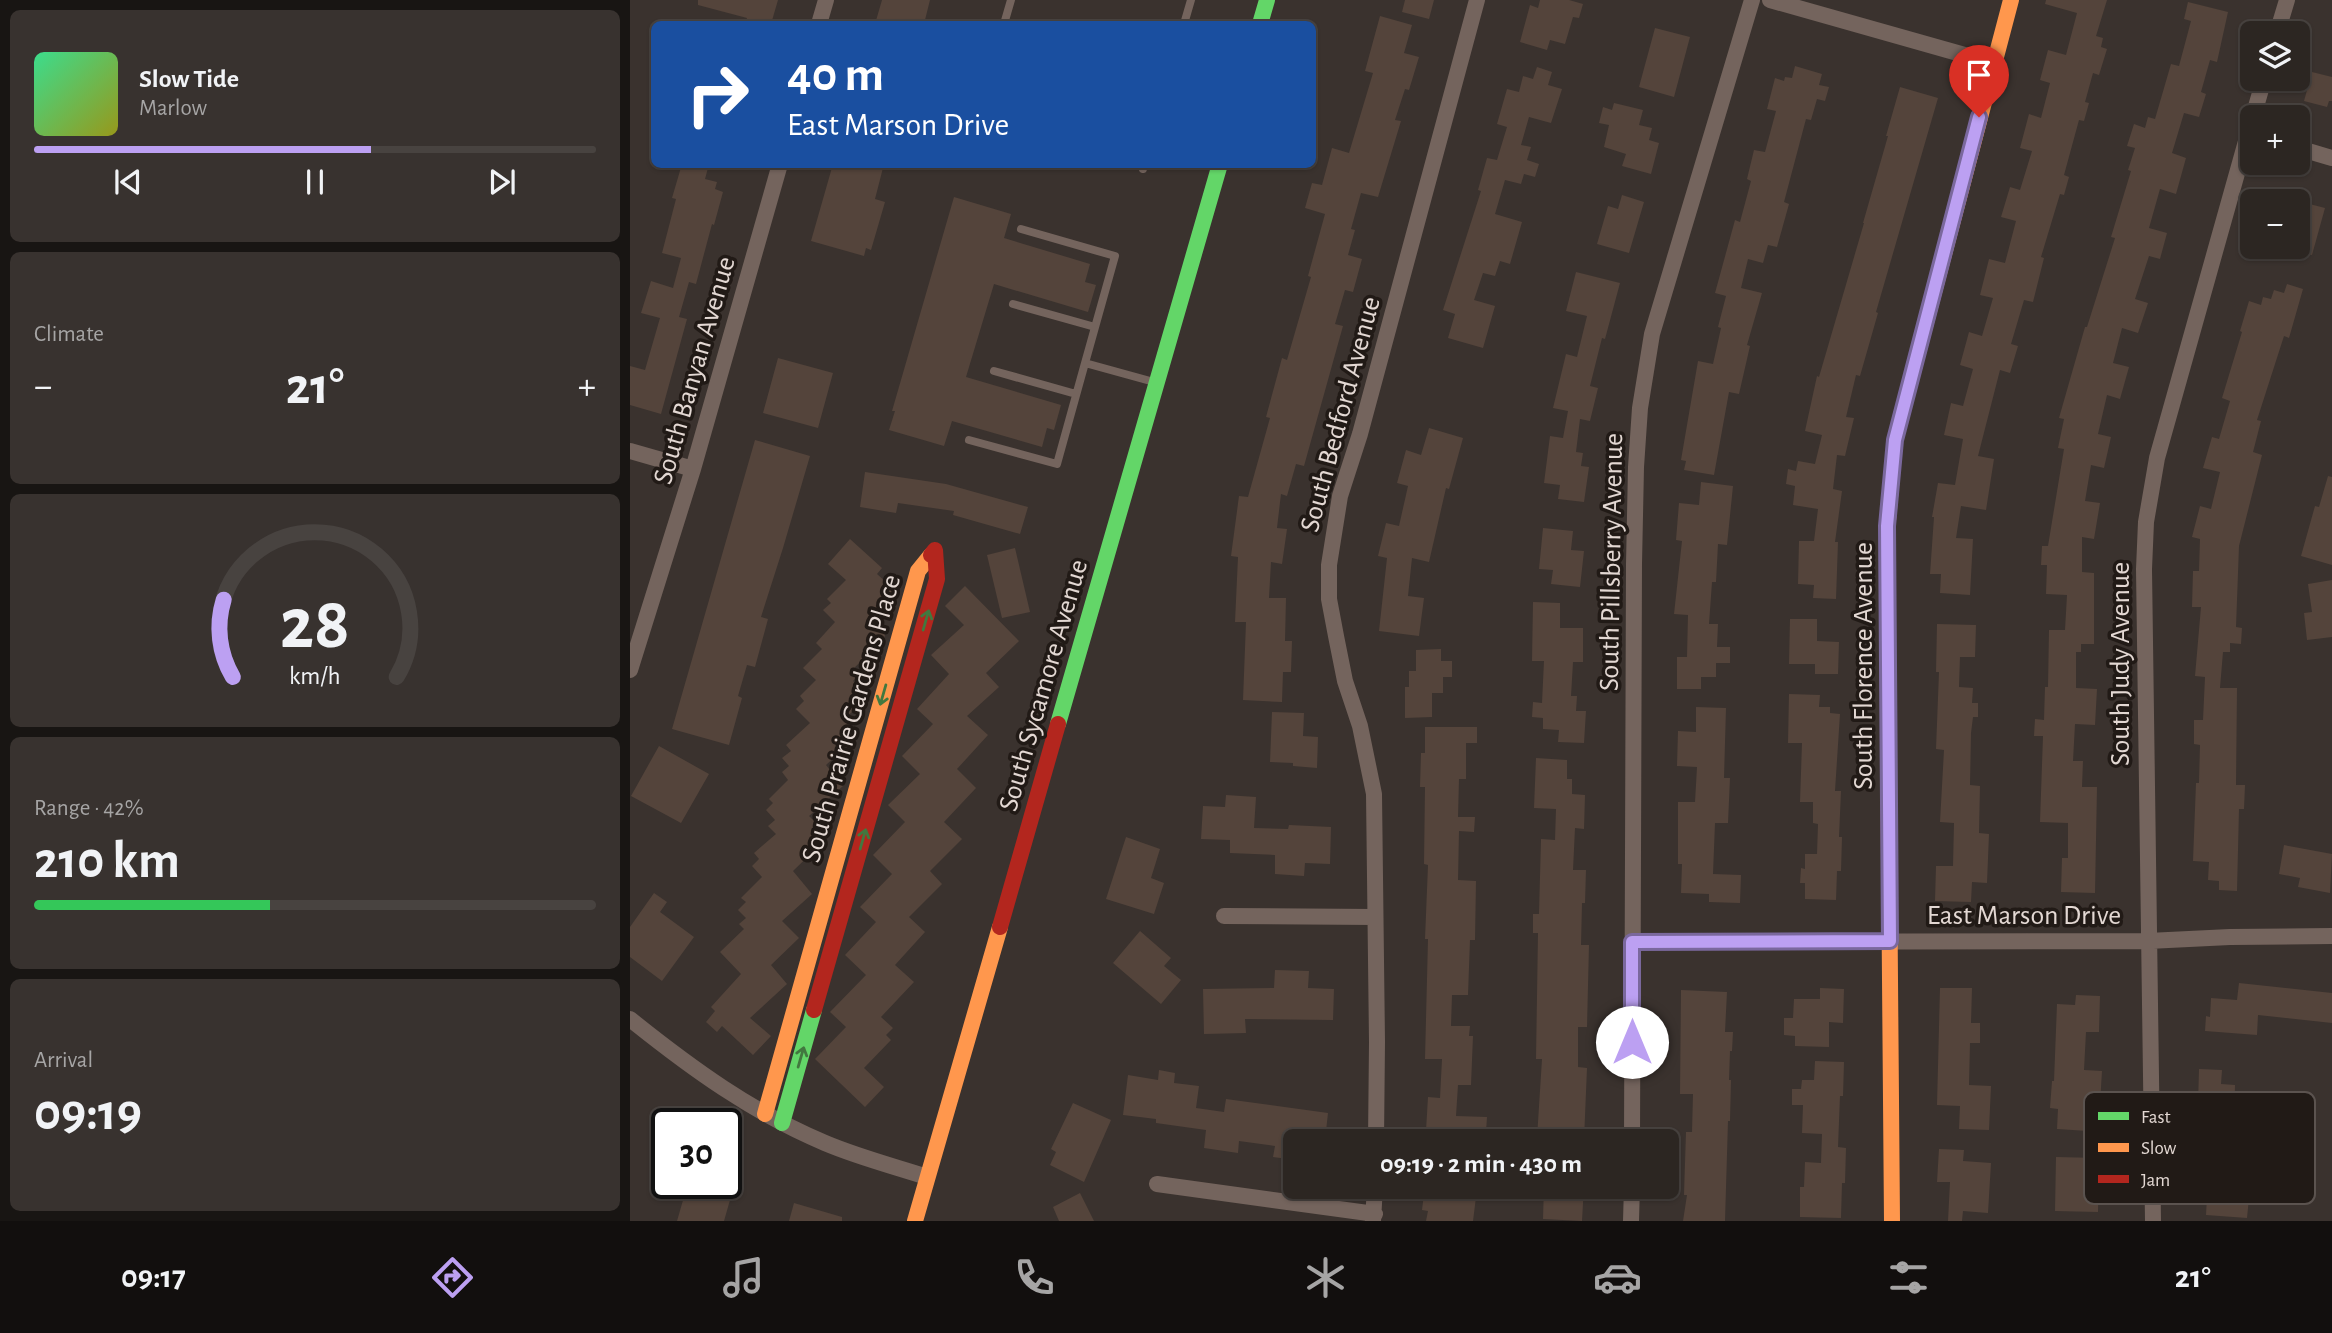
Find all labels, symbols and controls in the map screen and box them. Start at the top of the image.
map controls [2240,21,2310,259]
button: layers [2240,21,2310,91]
pin [1949,45,2009,117]
icon: right [672,49,763,140]
text: 40 m [787,51,884,100]
icon: arrive [1960,56,1998,94]
text: Slow Tide [139,66,239,92]
text: Marlow [139,97,207,120]
button: + [2240,105,2310,175]
text: East Marson Drive [787,109,1009,141]
icon: previous [109,163,147,201]
icon: pause [296,163,334,201]
icon: next [483,163,521,201]
button: − [2240,189,2310,259]
street label: South Banyan Avenue [649,254,741,487]
street label: South Bedford Avenue [1296,294,1386,535]
text: Climate [34,323,104,346]
text: 21° [286,361,344,413]
text: − [34,368,52,406]
text: + [578,368,596,406]
street label: South Pillsberry Avenue [1596,433,1628,691]
street label: South Florence Avenue [1850,542,1878,790]
street label: South Sycamore Avenue [995,557,1093,814]
street label: South Judy Avenue [2107,562,2135,766]
street label: South Prairie Gardens Place [797,572,906,866]
text: 28 [280,589,350,662]
one-way arrow [920,609,933,631]
text: km/h [289,663,341,688]
one-way arrow [876,684,889,706]
text: Range · 42% [34,797,144,820]
one-way arrow [858,828,871,850]
text: 210 km [34,835,180,887]
street label: East Marson Drive [1927,902,2121,930]
position arrow [1595,1005,1669,1079]
one-way arrow [795,1047,808,1069]
text: Arrival [34,1049,93,1072]
text: 09:19 [34,1087,142,1139]
legend [2084,1092,2315,1204]
speed limit sign: 30 [651,1108,742,1199]
text: Fast [2141,1108,2171,1127]
text: Slow [2141,1139,2177,1158]
text: 09:19 · 2 min · 430 m [1380,1151,1582,1177]
text: Jam [2141,1171,2170,1190]
icon: directions [428,1253,477,1302]
icon: music [719,1253,768,1302]
icon: phone [1010,1253,1059,1302]
icon: climate [1301,1253,1350,1302]
icon: car [1593,1253,1642,1302]
icon: filters [1884,1253,1933,1302]
text: 09:17 [121,1261,186,1293]
text: 21° [2175,1261,2211,1293]

